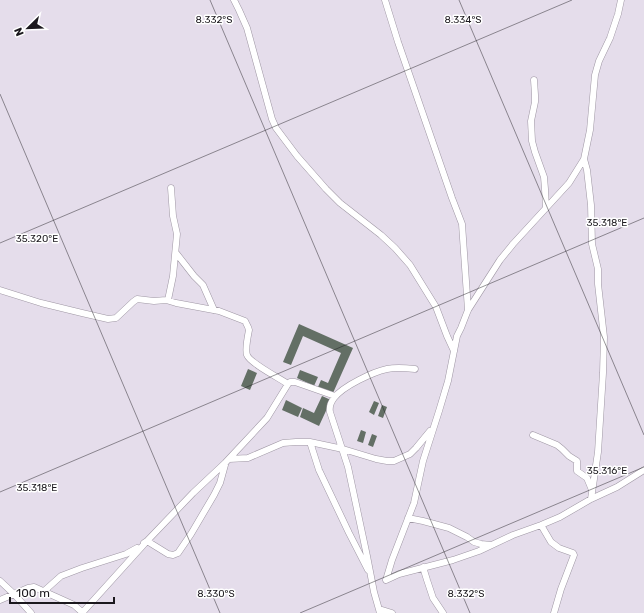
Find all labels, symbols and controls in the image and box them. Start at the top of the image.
north arrow [8,8,48,48]
text: 8.332°S [196,14,232,26]
text: 8.334°S [444,14,482,26]
text: N [12,25,27,38]
text: 35.318°E [587,217,627,229]
text: 35.320°E [16,233,58,245]
text: 35.316°E [587,465,627,477]
text: 35.318°E [17,482,57,494]
scale bar [10,579,114,605]
text: 100 m [16,586,50,600]
text: 8.330°S [197,588,235,600]
text: 8.332°S [448,588,484,600]

